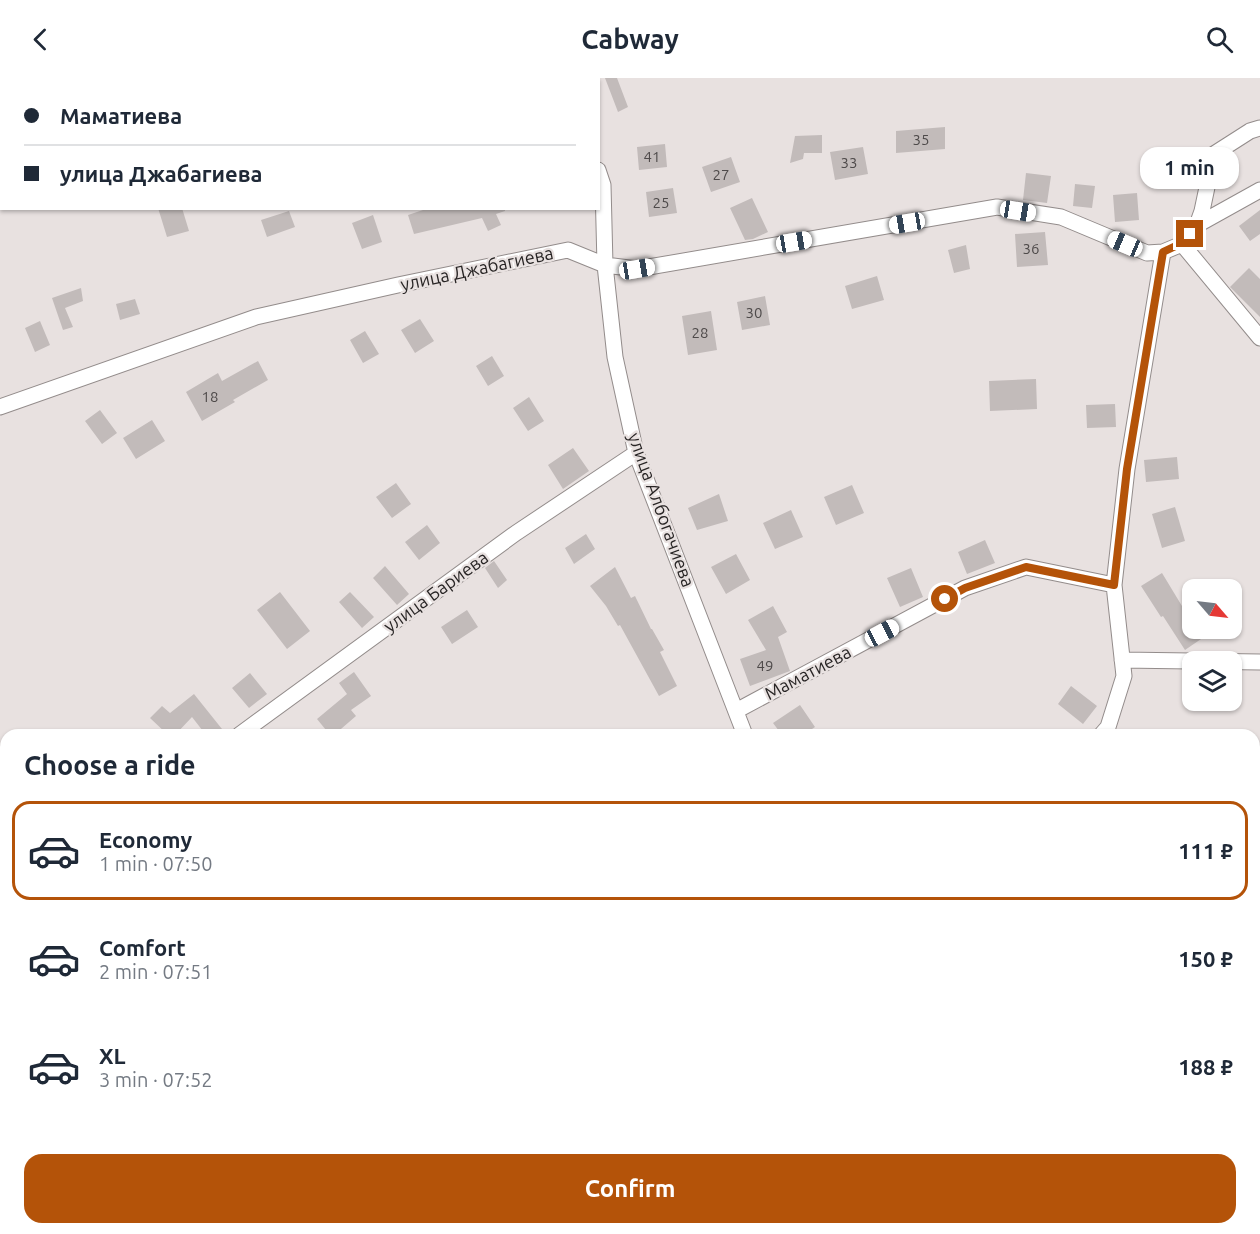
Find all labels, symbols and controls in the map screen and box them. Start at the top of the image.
icon: back [24,23,57,56]
icon: search [1203,23,1236,56]
text: Cabway [581,24,679,54]
text: Маматиева [60,103,182,128]
house number: 35 [913,131,929,148]
callout: 1 min [1140,147,1240,189]
house number: 41 [644,148,660,165]
house number: 33 [841,154,857,171]
text: 1 min [1164,156,1215,179]
text: улица Джабагиева [60,161,263,186]
house number: 27 [713,166,729,183]
house number: 25 [653,194,669,211]
car [999,199,1037,223]
car [888,211,926,235]
route end [1176,220,1203,247]
car [1105,229,1145,259]
car [775,230,813,254]
house number: 36 [1023,240,1039,257]
street label: улица Джабагиева [399,242,555,294]
car [618,257,656,281]
house number: 30 [746,304,762,321]
house number: 28 [692,324,708,341]
house number: 18 [202,388,218,405]
street label: улица Албогачиева [625,430,699,590]
street label: улица Бариева [379,547,491,636]
north arrow [1182,579,1242,639]
map controls [1182,579,1242,711]
route start [931,585,958,612]
car [862,617,902,649]
street label: Маматиева [761,641,854,703]
button: layers [1182,651,1242,711]
house number: 49 [757,657,773,674]
text: Choose a ride [24,750,196,780]
icon: car [27,824,81,878]
text: Economy [99,827,192,852]
text: 111 ₽ [1178,838,1233,863]
text: 1 min · 07:50 [99,852,213,875]
icon: car [27,932,81,986]
text: Comfort [99,935,186,960]
text: 150 ₽ [1178,946,1233,971]
text: 2 min · 07:51 [99,960,213,983]
icon: car [27,1040,81,1094]
text: XL [99,1043,126,1068]
text: 188 ₽ [1178,1054,1233,1079]
text: 3 min · 07:52 [99,1068,213,1091]
button: Confirm [24,1154,1236,1223]

